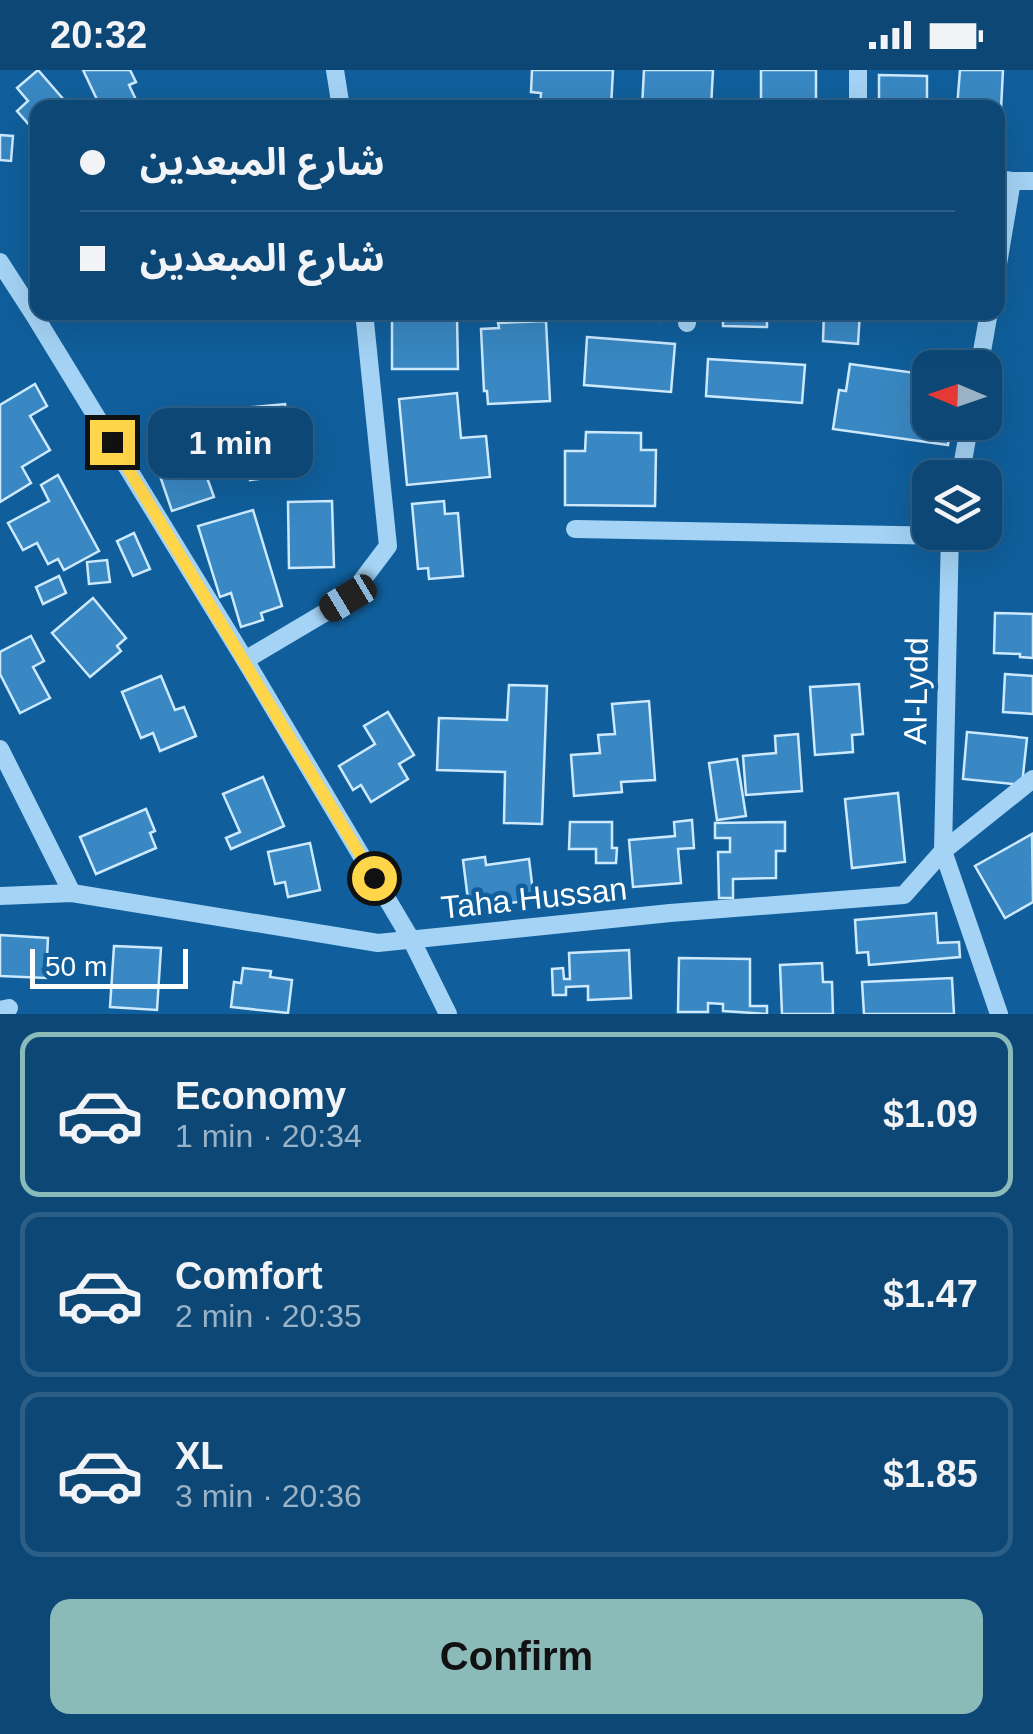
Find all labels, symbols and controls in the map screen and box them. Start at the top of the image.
text: 20:32 [50,14,147,56]
text: شارع المبعدين [140,141,385,183]
text: شارع المبعدين [140,237,385,279]
north arrow [912,350,1002,440]
map controls [912,350,1002,550]
callout: 1 min [147,407,312,477]
route end [90,420,135,465]
text: 1 min [189,425,272,461]
button: layers [912,460,1002,550]
car [315,570,381,626]
street label: Al-Lydd [897,637,935,745]
route start [352,856,397,901]
street label: Taha Hussan [439,870,629,926]
scale bar [30,944,188,988]
text: 50 m [45,951,107,982]
icon: car [55,1070,145,1160]
text: Economy [175,1075,346,1117]
text: $1.09 [883,1093,978,1135]
text: 1 min · 20:34 [175,1118,362,1154]
icon: car [55,1250,145,1340]
text: Comfort [175,1255,323,1297]
text: $1.47 [883,1273,978,1315]
text: 2 min · 20:35 [175,1298,362,1334]
icon: car [55,1430,145,1520]
text: XL [175,1435,224,1477]
text: $1.85 [883,1453,978,1495]
text: 3 min · 20:36 [175,1478,362,1514]
button: Confirm [50,1599,983,1714]

